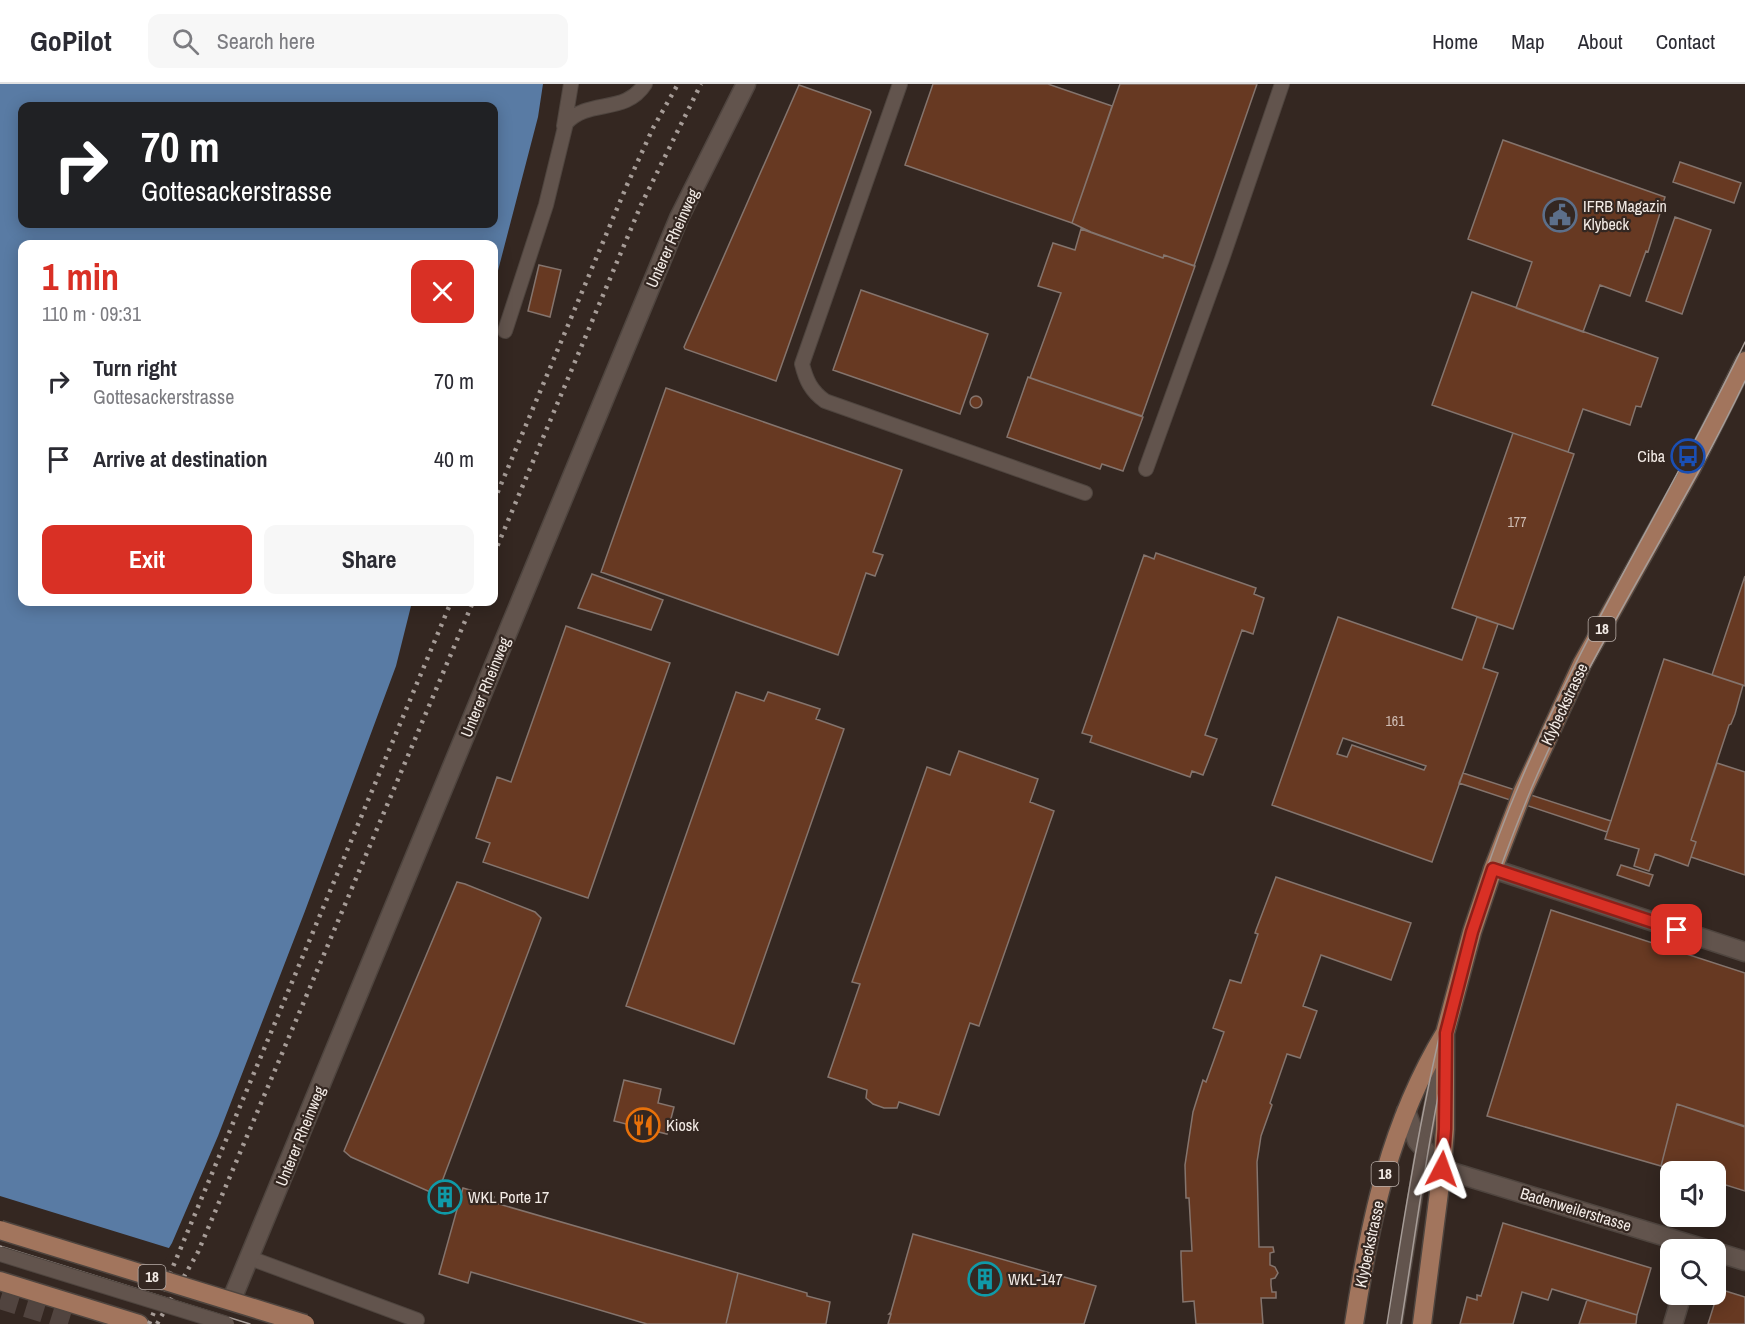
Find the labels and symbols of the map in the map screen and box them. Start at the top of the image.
street label: Unterer Rheinweg [640,184,704,291]
place label: IFRB Magazin Klybeck [1583,195,1667,235]
public building icon: IFRB Magazin Klybeck [1542,197,1578,233]
bus stop icon: Ciba [1670,438,1706,474]
place label: Ciba [1637,445,1666,467]
house number: 177 [1507,513,1527,531]
road number: 18 [1588,617,1616,641]
street label: Unterer Rheinweg [455,633,515,740]
street label: Klybeckstrasse [1535,659,1593,749]
house number: 161 [1385,712,1405,730]
pin [1651,904,1702,955]
street label: Unterer Rheinweg [270,1082,330,1189]
restaurant icon: Kiosk [625,1107,661,1143]
place label: Kiosk [666,1114,699,1136]
position arrow [1410,1137,1474,1201]
road number: 18 [1372,1162,1398,1186]
building icon: WKL Porte 17 [427,1179,463,1215]
street label: Badenweilerstrasse [1518,1182,1634,1236]
place label: WKL Porte 17 [468,1186,549,1208]
street label: Klybeckstrasse [1349,1199,1389,1289]
building icon: WKL-147 [967,1261,1003,1297]
road number: 18 [138,1265,166,1289]
place label: WKL-147 [1008,1268,1063,1290]

